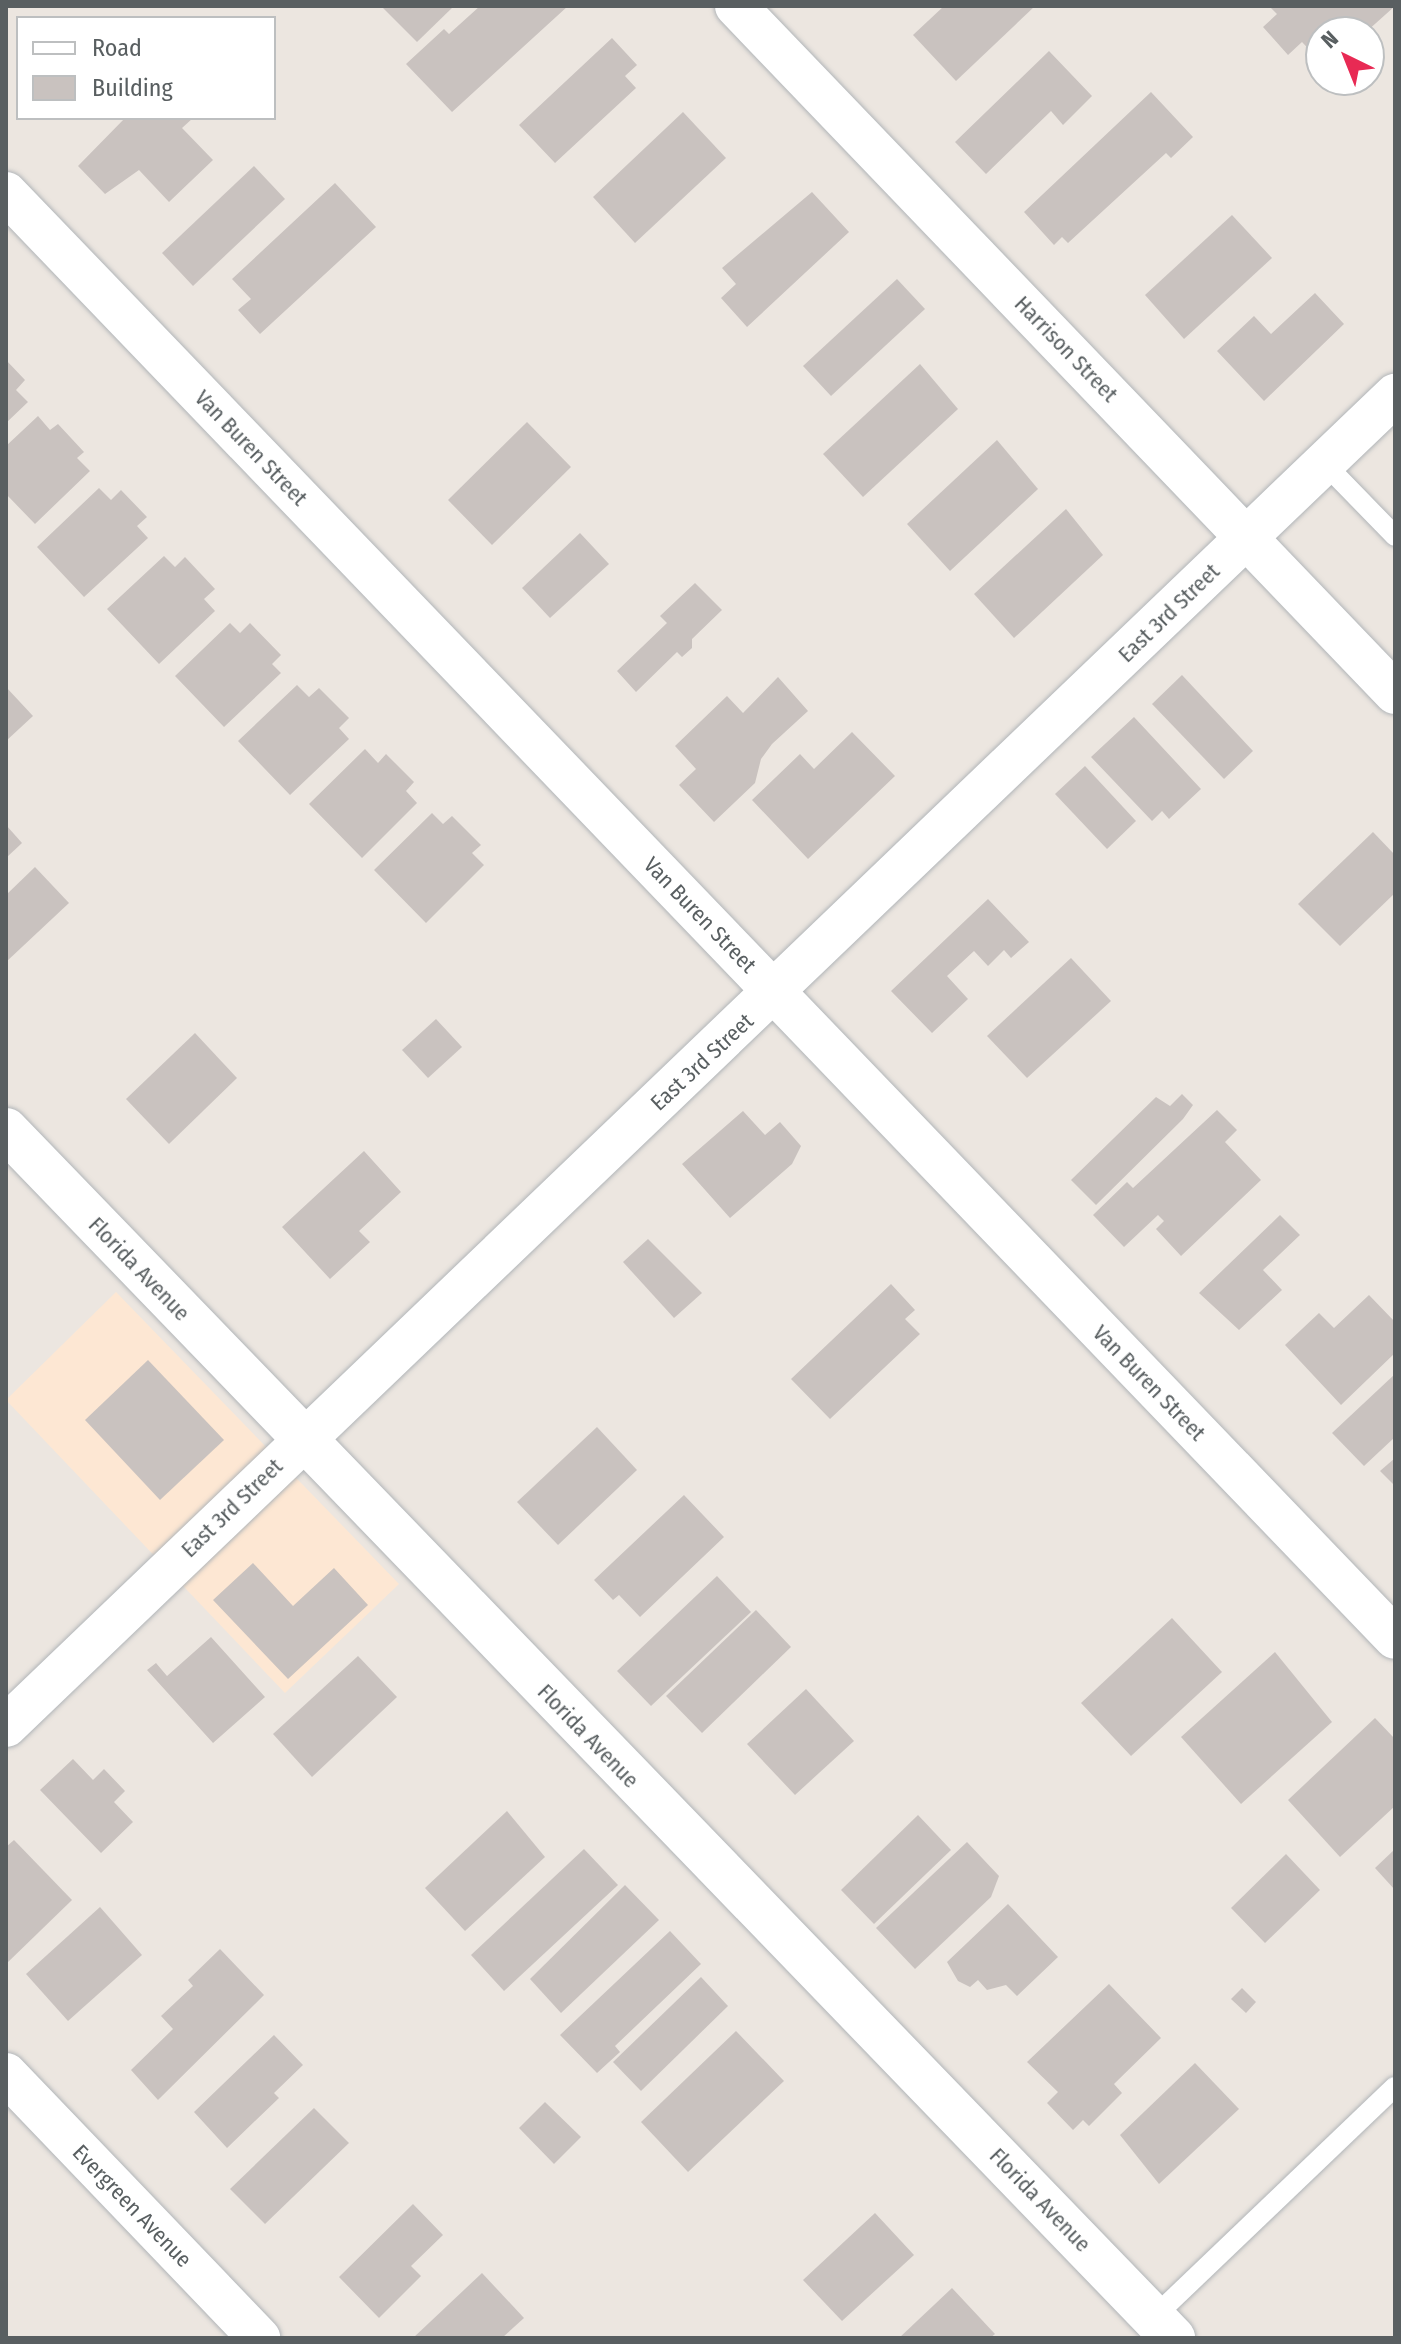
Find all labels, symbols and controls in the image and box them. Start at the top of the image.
legend [16,16,276,120]
north arrow [1305,16,1385,96]
text: N [1316,25,1344,54]
text: Road [92,34,142,62]
text: Building [92,74,173,102]
street label: Harrison Street [1009,291,1123,407]
street label: Van Buren Street [189,385,313,511]
street label: East 3rd Street [1113,558,1225,668]
street label: Van Buren Street [638,852,762,978]
street label: East 3rd Street [645,1008,759,1116]
street label: Florida Avenue [83,1212,195,1326]
street label: Van Buren Street [1087,1320,1211,1446]
street label: East 3rd Street [176,1453,288,1563]
street label: Florida Avenue [532,1679,644,1793]
street label: Evergreen Avenue [67,2139,197,2273]
street label: Florida Avenue [984,2143,1096,2257]

